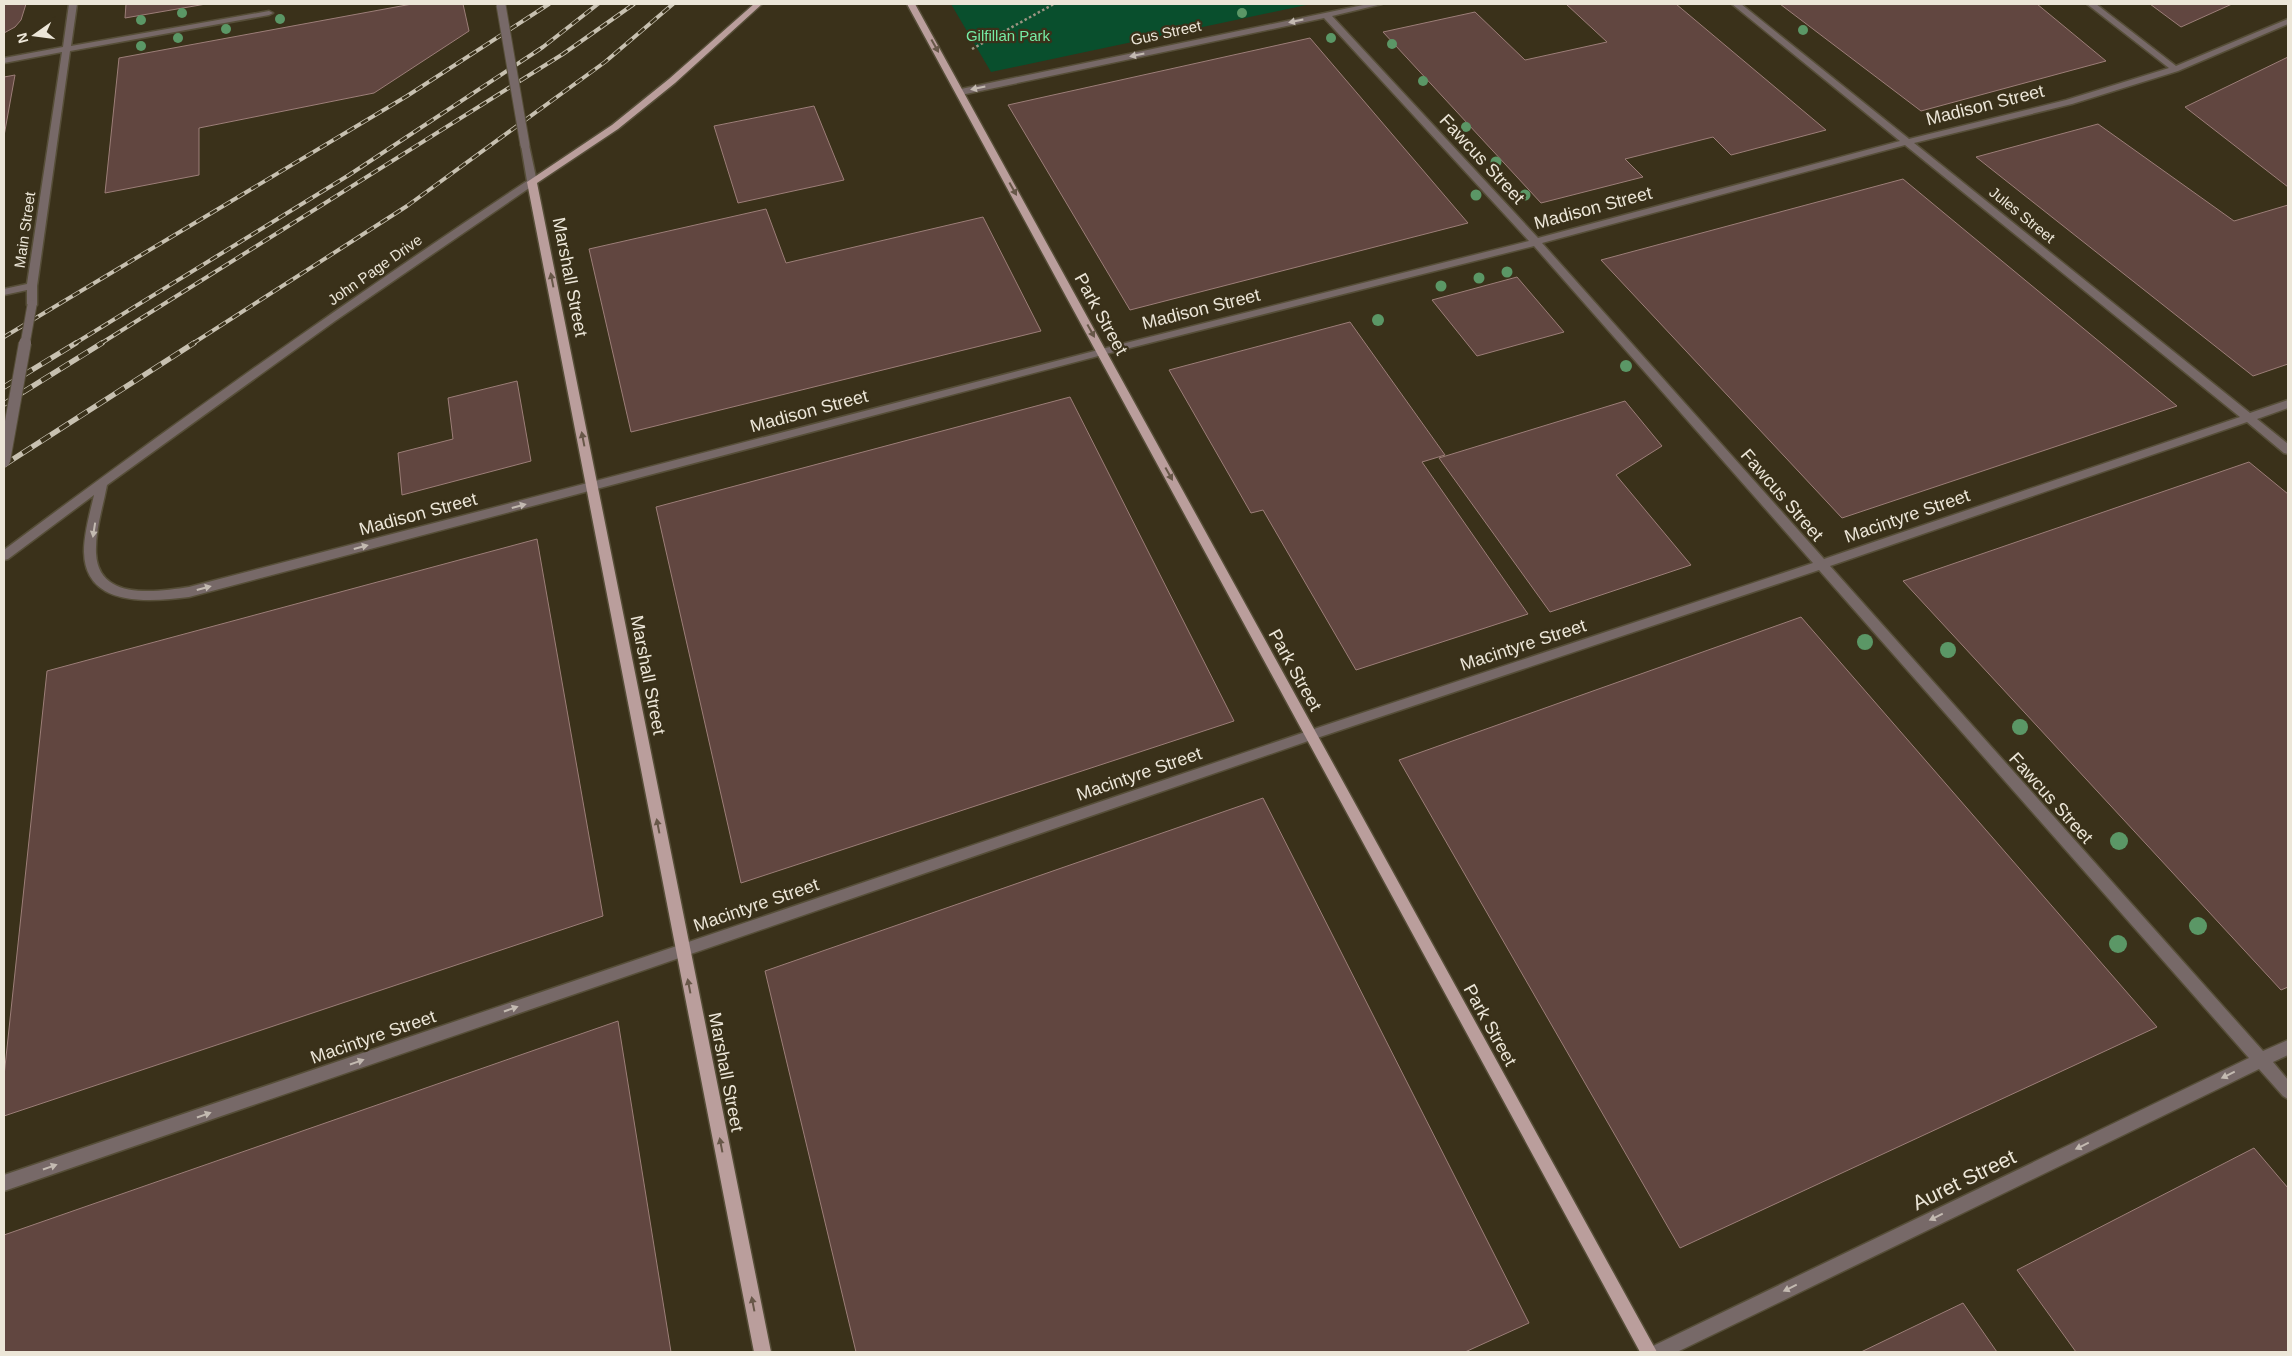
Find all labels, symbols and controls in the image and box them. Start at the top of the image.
north arrow [10,10,60,60]
street label: Gus Street [1129,17,1204,48]
one-way arrow [1287,18,1303,26]
park label: Gilfillan Park [966,27,1051,44]
text: N [13,31,31,45]
one-way arrow [931,39,939,54]
one-way arrow [1129,51,1144,59]
street label: Madison Street [1924,81,2046,129]
one-way arrow [969,85,985,93]
street label: Fawcus Street [1435,110,1529,208]
one-way arrow [1009,181,1017,196]
street label: Madison Street [1532,183,1654,233]
street label: Jules Street [1986,183,2059,247]
street label: Main Street [11,190,38,269]
street label: Marshall Street [549,216,591,338]
street label: John Page Drive [324,231,425,308]
street label: Park Street [1070,270,1132,358]
one-way arrow [547,271,555,287]
street label: Madison Street [1140,285,1262,333]
one-way arrow [1087,324,1095,339]
street label: Madison Street [748,386,870,436]
one-way arrow [579,431,587,447]
street label: Fawcus Street [1737,445,1827,545]
one-way arrow [1164,468,1173,481]
street label: Macintyre Street [1842,485,1972,547]
street label: Madison Street [357,489,479,539]
one-way arrow [511,502,526,510]
one-way arrow [90,522,98,538]
one-way arrow [354,543,369,551]
one-way arrow [197,584,212,592]
street label: Marshall Street [627,614,669,736]
street label: Macintyre Street [1458,615,1588,675]
street label: Park Street [1264,626,1326,714]
street label: Macintyre Street [1074,743,1204,805]
street label: Fawcus Street [2005,749,2097,847]
one-way arrow [654,818,662,834]
street label: Macintyre Street [691,874,821,936]
one-way arrow [685,977,693,993]
street label: Park Street [1459,981,1521,1069]
one-way arrow [504,1005,519,1013]
street label: Macintyre Street [308,1006,438,1068]
street label: Marshall Street [705,1011,747,1133]
one-way arrow [350,1058,365,1065]
one-way arrow [2221,1071,2235,1079]
one-way arrow [196,1111,211,1118]
one-way arrow [717,1137,725,1153]
one-way arrow [2075,1142,2089,1150]
street label: Auret Street [1908,1145,2019,1214]
one-way arrow [43,1163,58,1171]
one-way arrow [1929,1213,1943,1221]
one-way arrow [1783,1285,1797,1293]
one-way arrow [749,1296,757,1312]

